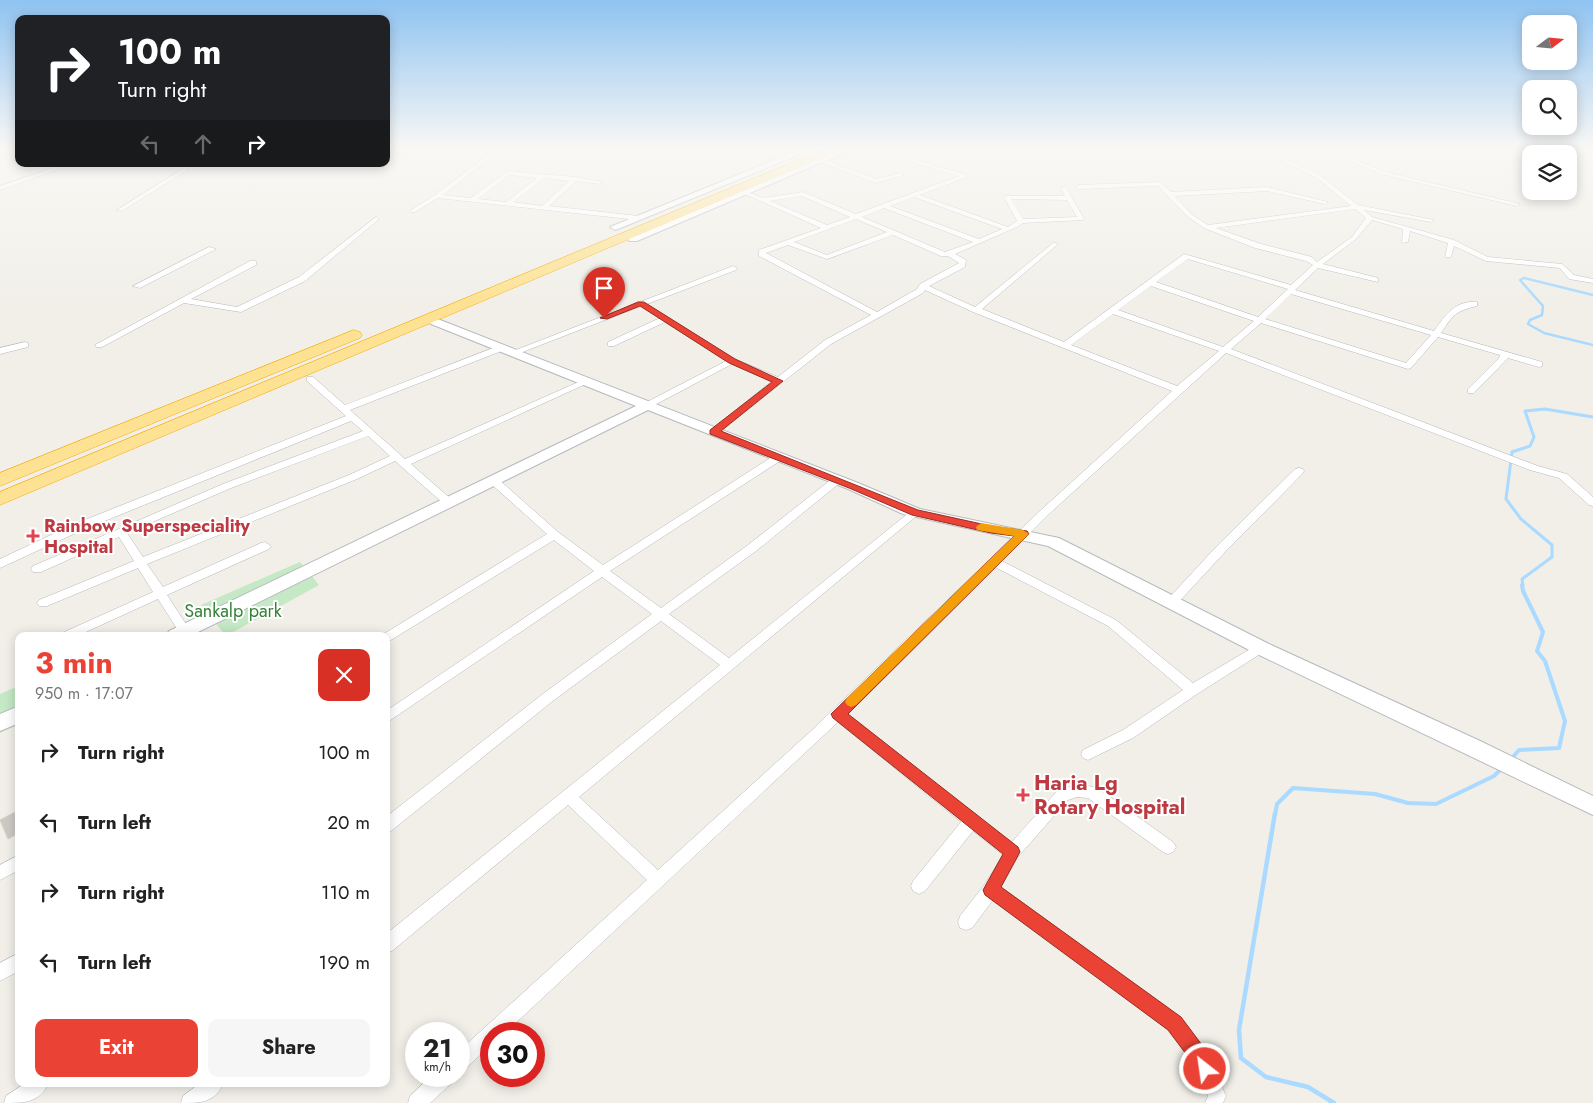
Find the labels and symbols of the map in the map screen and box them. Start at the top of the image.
north arrow [1522,15,1578,70]
pin [583,267,625,318]
place label: Rainbow Superspeciality Hospital [44,513,250,560]
marker: Rainbow Superspeciality Hospital [26,529,40,543]
park label: Sankalp park [184,598,282,624]
place label: Haria Lg Rotary Hospital [1034,768,1185,822]
marker: Haria Lg Rotary Hospital [1016,788,1030,802]
speed limit sign: 30 [480,1022,545,1087]
position arrow [1178,1042,1230,1094]

